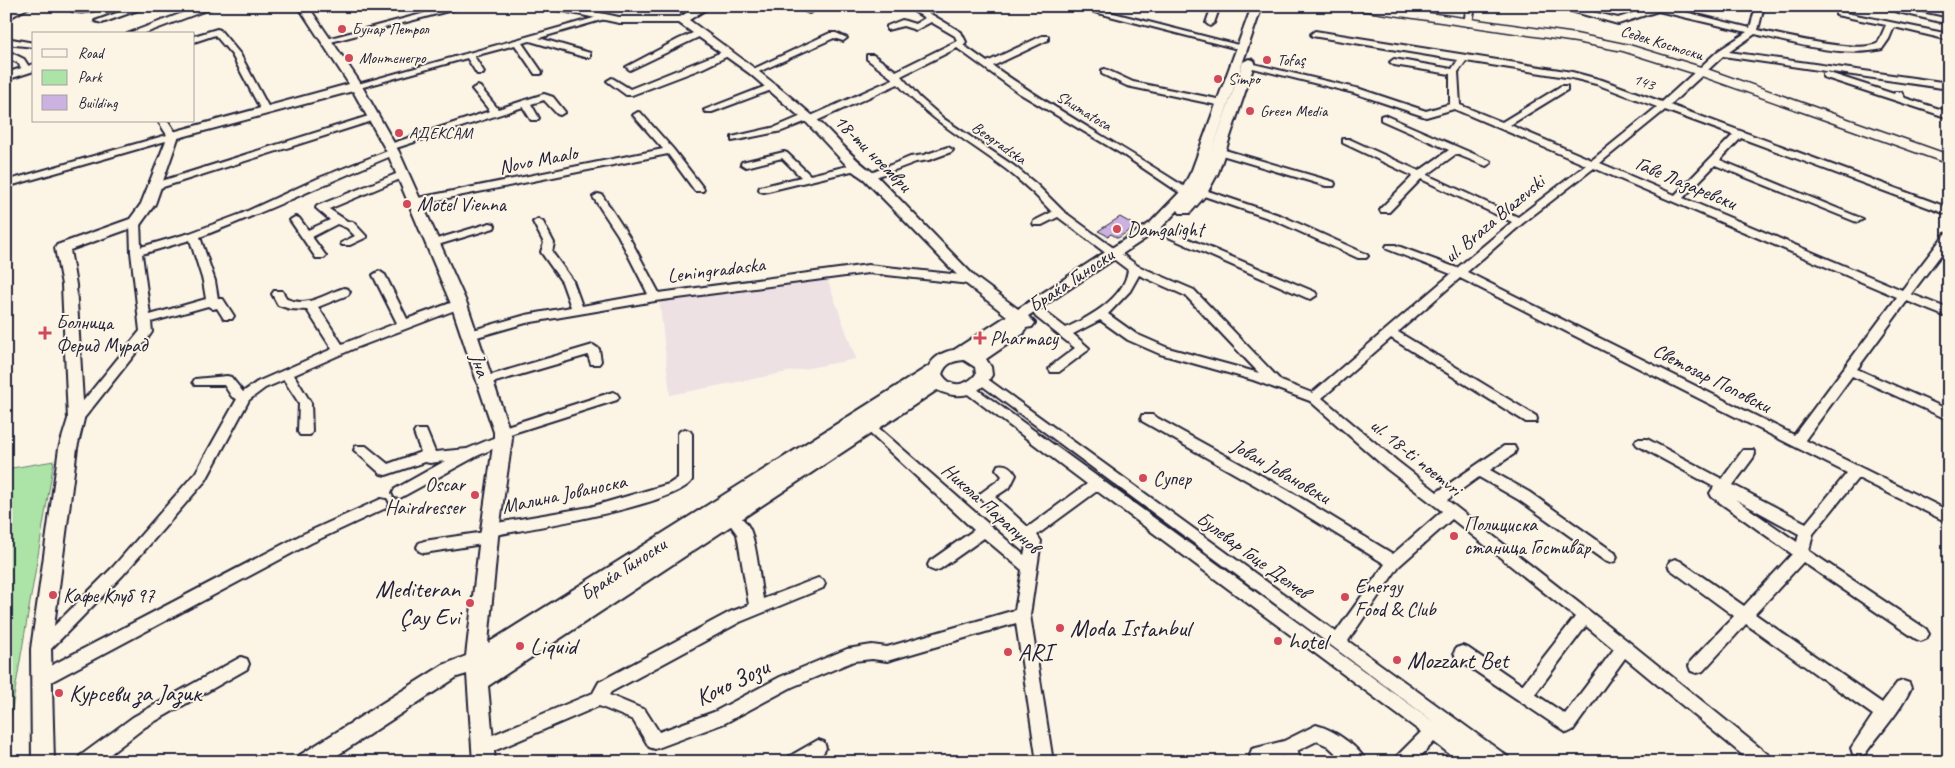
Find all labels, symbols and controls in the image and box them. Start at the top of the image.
place label: Бунар Петрол [352,19,430,39]
street label: Седек Костоски [1618,21,1707,65]
marker: Бунар Петрол [336,23,348,35]
legend [32,32,195,122]
text: Road [78,44,105,63]
place label: Монтенегро [359,48,427,68]
place label: Tofaş [1277,50,1307,70]
marker: Монтенегро [343,52,355,64]
marker: Tofaş [1261,54,1273,66]
text: Park [78,68,103,87]
place label: Simpo [1228,69,1262,89]
street label: 143 [1630,69,1659,96]
marker: Simpo [1212,73,1224,85]
street label: Shumatosa [1053,87,1116,136]
text: Building [78,94,118,113]
place label: Green Media [1260,101,1329,121]
marker: Green Media [1244,105,1256,117]
street label: 18-ти ноември [829,109,918,198]
street label: Beogradska [968,117,1031,169]
place label: АДЕКСАМ [409,123,474,143]
marker: АДЕКСАМ [393,127,405,139]
street label: Novo Maalo [497,140,581,180]
street label: Гаве Лазаревски [1632,151,1742,216]
street label: ul. Braza Blazevski [1438,168,1551,269]
place label: Motel Vienna [417,192,508,217]
marker: Motel Vienna [401,198,413,210]
place label: Damgalight [1127,217,1207,242]
marker: Damgalight [1111,223,1123,235]
street label: Браќа Гиноски [1023,241,1120,318]
street label: Leningradaska [666,251,768,288]
place label: Болница Ферид Мурад [56,310,149,358]
marker: Болница Ферид Мурад [38,326,52,340]
place label: Pharmacy [990,326,1059,351]
marker: Pharmacy [974,332,986,344]
street label: Светозар Поповски [1649,338,1777,419]
street label: Јна [464,349,496,381]
street label: ul. 18-ti noemvri [1365,412,1469,503]
street label: Јован Јовановски [1226,432,1336,510]
street label: Никола Парапунов [937,457,1048,561]
place label: Супер [1153,466,1193,491]
street label: Малина Јованоска [500,468,630,519]
place label: Oscar Hairdresser [385,472,467,520]
marker: Супер [1137,472,1149,484]
marker: Oscar Hairdresser [469,489,481,501]
street label: Булевар Гоце Делчев [1192,506,1318,607]
place label: Полициска станица Гостивар [1464,512,1592,560]
marker: Полициска станица Гостивар [1448,530,1460,542]
street label: Браќа Гиноски [575,531,672,606]
place label: Mediteran Çay Evi [375,574,463,632]
place label: Energy Food & Club [1355,574,1437,622]
place label: Кафе Клуб 97 [63,583,155,608]
marker: Кафе Клуб 97 [47,589,59,601]
marker: Energy Food & Club [1339,591,1351,603]
marker: Mediteran Çay Evi [464,597,476,609]
place label: Moda Istanbul [1070,613,1194,643]
marker: Moda Istanbul [1054,622,1066,634]
place label: hotel [1288,626,1331,656]
place label: Liquid [530,631,580,661]
marker: hotel [1272,635,1284,647]
place label: ARI [1018,637,1058,667]
marker: Liquid [514,640,526,652]
place label: Mozzart Bet [1407,645,1510,675]
marker: ARI [1002,646,1014,658]
street label: Кочо Зози [691,651,775,713]
marker: Mozzart Bet [1391,654,1403,666]
place label: Курсеви за Јазик [69,678,203,709]
marker: Курсеви за Јазик [53,687,65,699]

